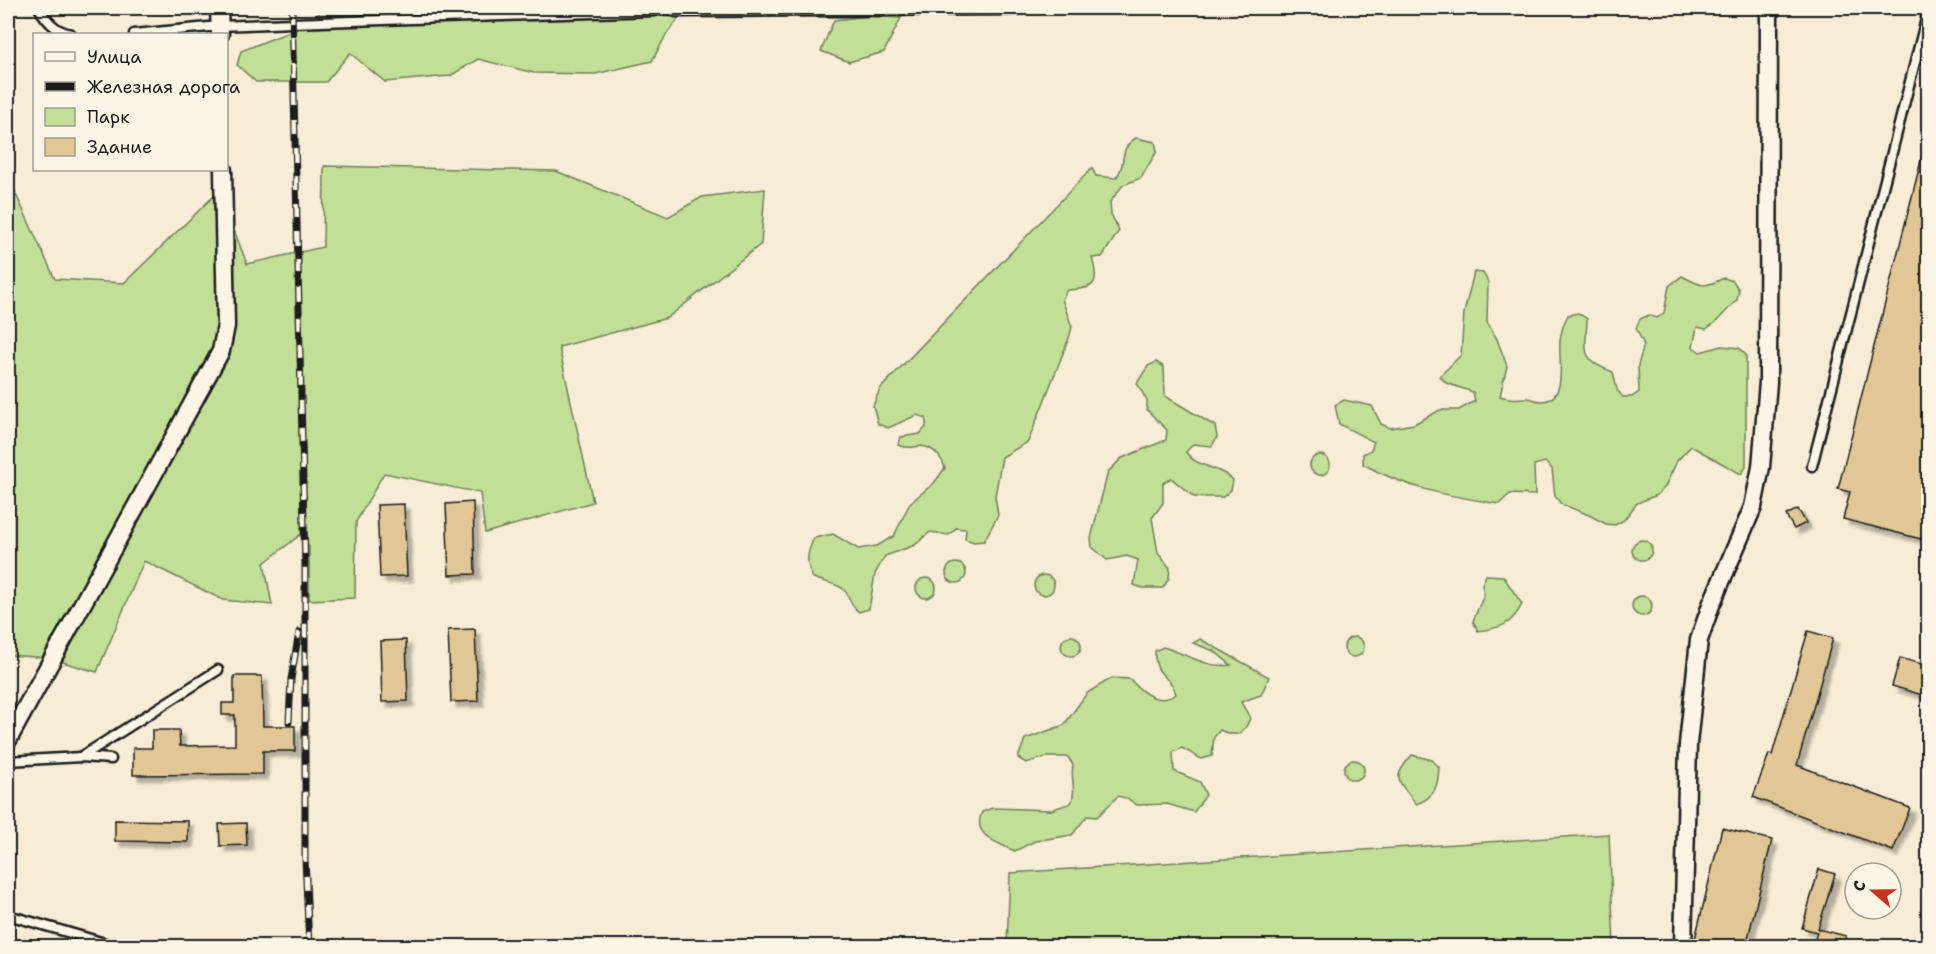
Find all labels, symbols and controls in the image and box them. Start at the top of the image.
legend [33,33,228,171]
text: Улица [87,45,141,69]
text: Железная дорога [87,75,240,99]
text: Парк [87,105,130,129]
text: Здание [87,135,152,159]
north arrow [1843,861,1903,921]
text: С [1848,878,1871,894]

